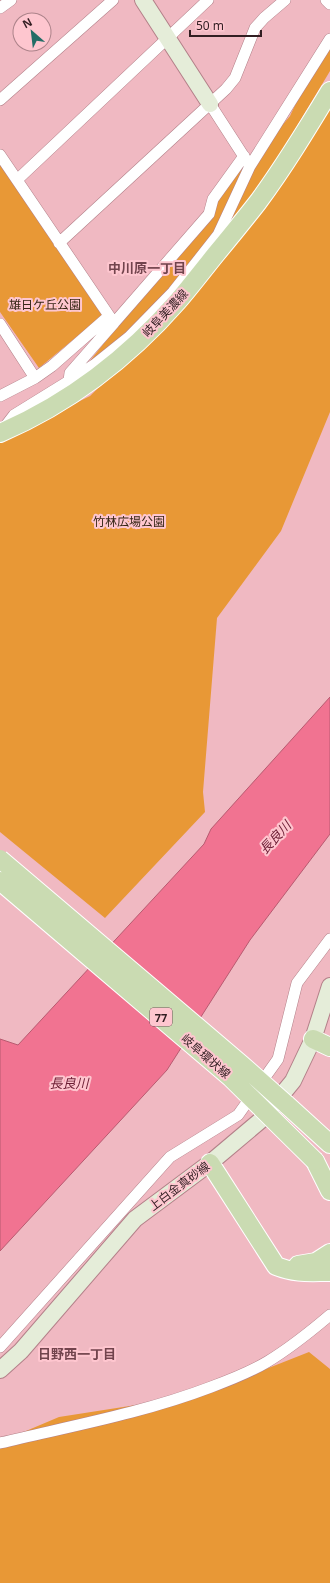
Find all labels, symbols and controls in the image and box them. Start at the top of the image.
north arrow [12,12,52,52]
scale bar [190,12,261,38]
text: N [20,14,35,31]
text: 50 m [196,17,224,34]
district label: 中川原一丁目 [108,259,186,277]
street label: 岐阜美濃線 [138,285,192,341]
park label: 雄日ケ丘公園 [9,296,81,313]
park label: 竹林広場公園 [93,513,165,530]
water label: 長良川 [255,815,296,857]
road number: 77 [150,1008,172,1026]
street label: 岐阜環状線 [178,1030,234,1082]
water label: 長良川 [49,1074,90,1092]
street label: 上白金真砂線 [145,1158,213,1214]
district label: 日野西一丁目 [38,1345,116,1363]

